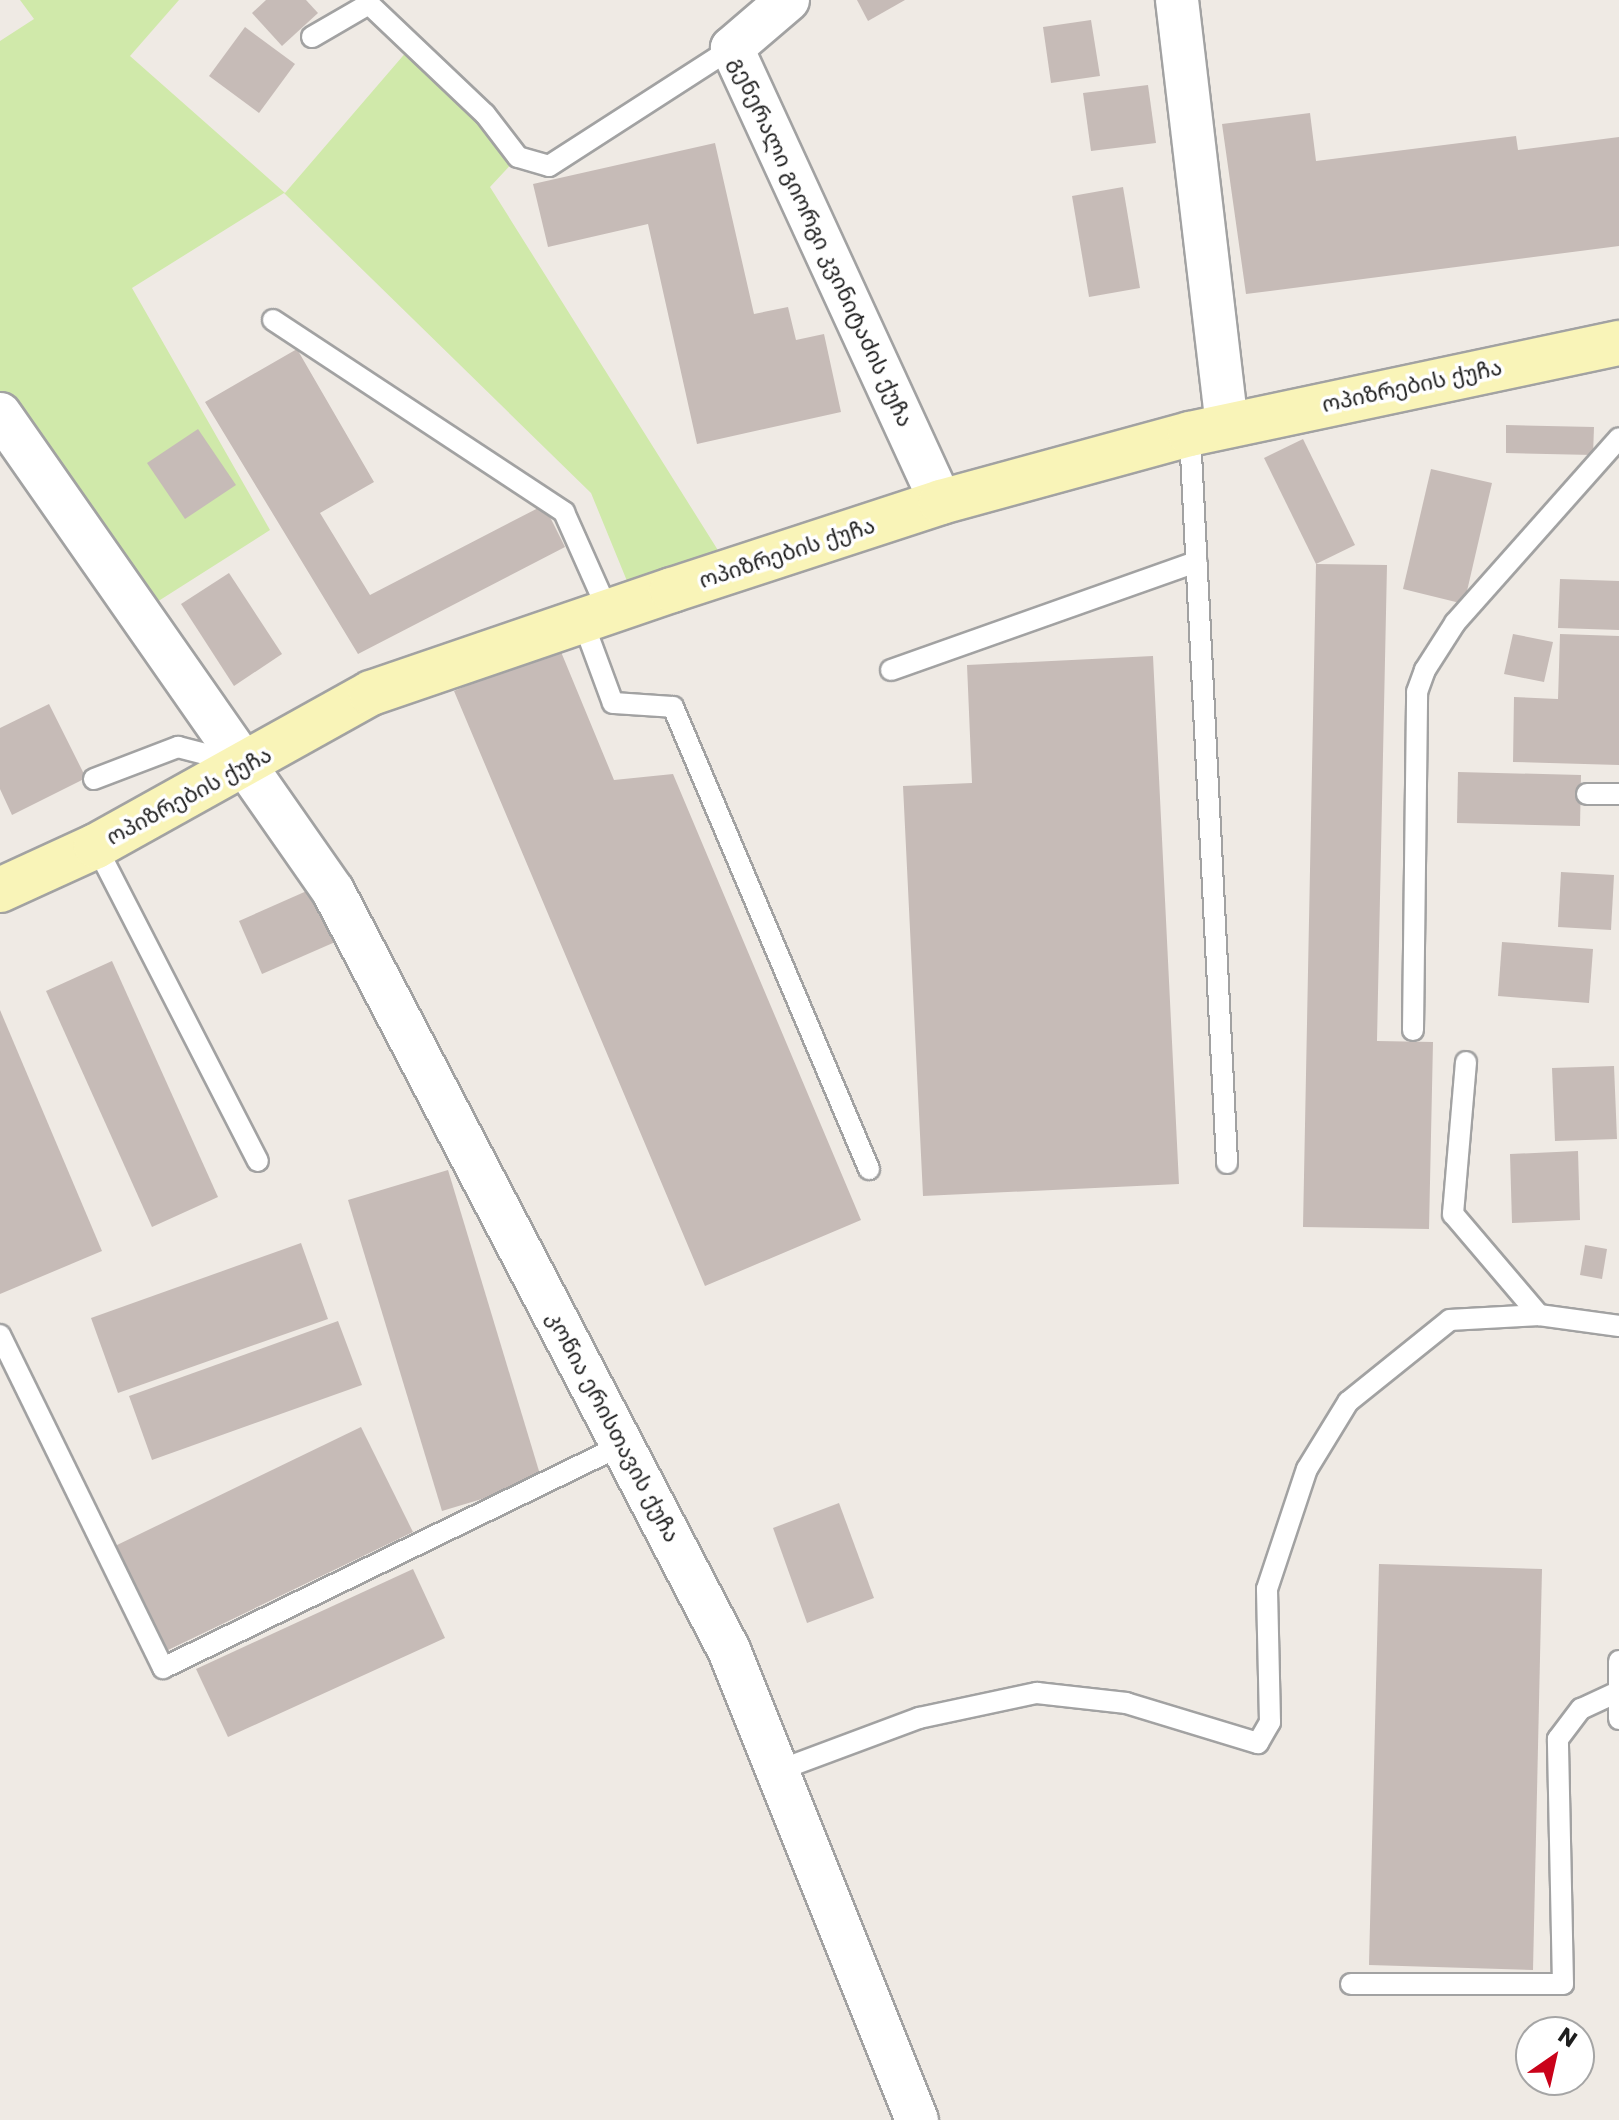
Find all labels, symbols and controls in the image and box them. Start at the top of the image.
street label: გენერალი გიორგი კვინიტაძის ქუჩა [723,53,919,431]
street label: ოპიზრების ქუჩა [1320,354,1504,418]
street label: ოპიზრების ქუჩა [696,512,878,594]
street label: ოპიზრების ქუჩა [102,741,276,851]
street label: კოწია ერისთავის ქუჩა [541,1307,685,1547]
north arrow [1515,2016,1595,2096]
text: N [1552,2020,1583,2055]

